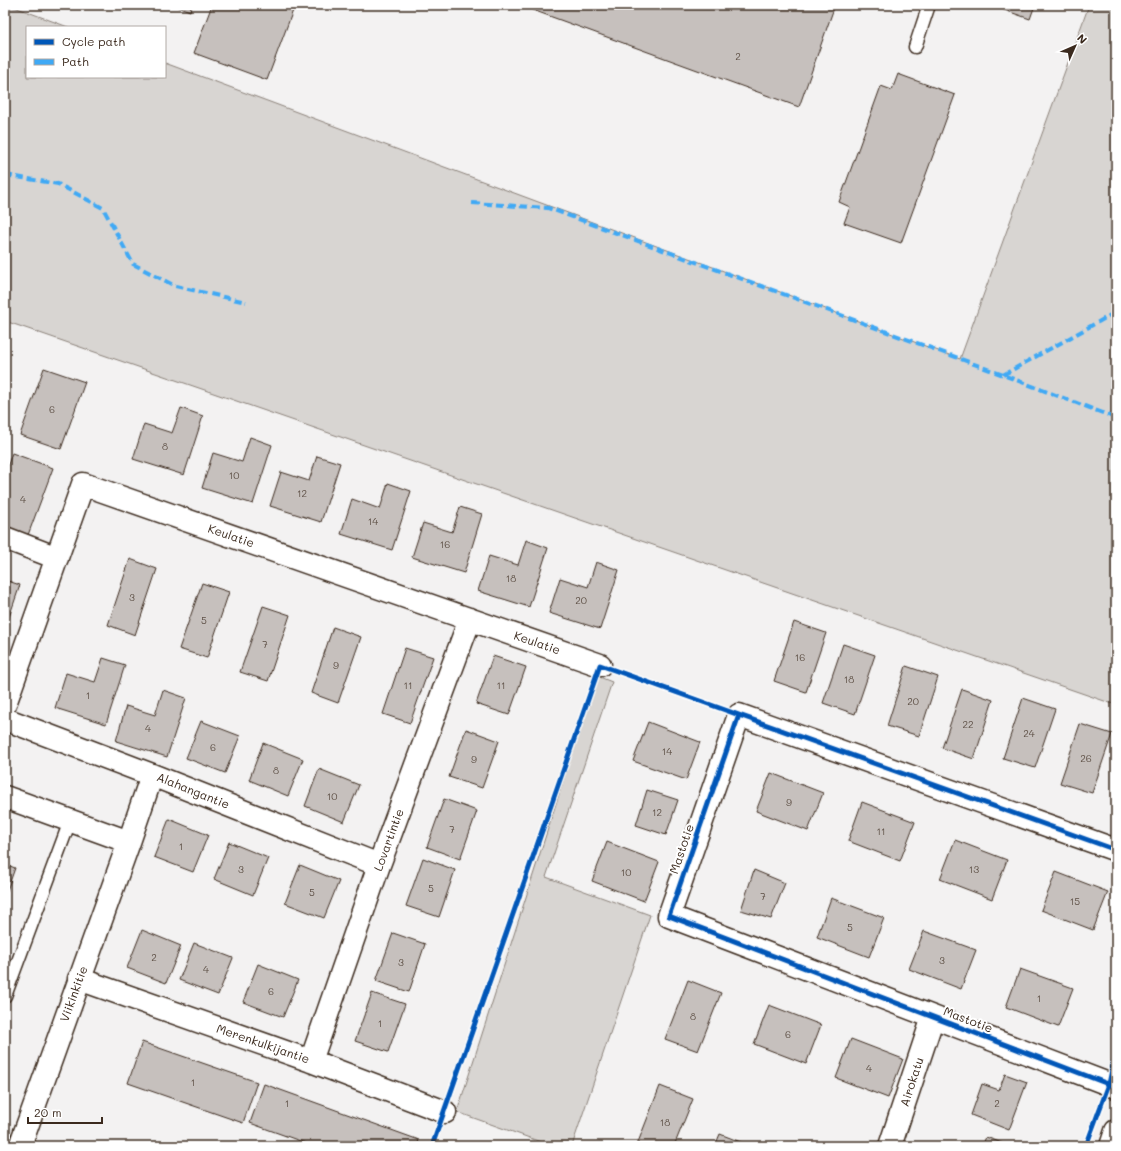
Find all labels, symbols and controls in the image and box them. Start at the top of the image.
legend [26,26,166,78]
north arrow [1055,26,1095,66]
text: N [1074,30,1091,47]
text: Cycle path [62,33,125,49]
house number: 2 [735,49,741,63]
text: Path [62,53,89,69]
house number: 6 [49,402,55,416]
house number: 8 [162,439,168,453]
house number: 10 [229,468,239,482]
house number: 12 [297,486,307,500]
house number: 4 [20,492,26,506]
house number: 14 [368,514,378,528]
street label: Keulatie [206,520,257,550]
house number: 16 [440,537,450,551]
house number: 18 [506,571,516,585]
house number: 3 [129,590,135,604]
house number: 20 [575,593,587,607]
house number: 5 [201,613,207,627]
street label: Keulatie [512,627,563,657]
house number: 7 [262,637,268,651]
house number: 16 [795,650,805,664]
house number: 9 [333,658,339,672]
house number: 18 [844,672,854,686]
house number: 11 [404,678,412,692]
house number: 11 [497,678,505,692]
house number: 1 [86,688,90,702]
house number: 20 [907,694,919,708]
house number: 22 [962,717,974,731]
house number: 4 [145,721,151,735]
house number: 24 [1023,726,1035,740]
house number: 6 [210,740,216,754]
house number: 14 [662,744,672,758]
house number: 26 [1080,751,1092,765]
house number: 9 [471,752,477,766]
house number: 8 [273,763,279,777]
street label: Alahangantie [155,768,232,812]
house number: 10 [327,789,337,803]
house number: 9 [786,795,792,809]
house number: 12 [652,805,662,819]
street label: Lovartintie [369,806,407,873]
house number: 7 [449,822,455,836]
street label: Mastotie [665,822,697,876]
house number: 11 [877,824,885,838]
house number: 1 [179,839,183,853]
house number: 3 [238,862,244,876]
house number: 13 [969,862,979,876]
house number: 10 [621,865,631,879]
house number: 5 [428,881,434,895]
house number: 5 [309,885,315,899]
house number: 7 [760,889,766,903]
house number: 15 [1070,894,1080,908]
house number: 5 [847,920,853,934]
house number: 2 [151,950,157,964]
house number: 3 [939,953,945,967]
house number: 3 [398,955,404,969]
house number: 4 [203,962,209,976]
street label: Viikinkitie [56,964,91,1024]
house number: 6 [268,984,274,998]
house number: 1 [1037,991,1041,1005]
street label: Mastotie [941,1002,995,1036]
house number: 8 [690,1009,696,1023]
house number: 1 [378,1016,382,1030]
street label: Merenkulkijantie [215,1020,312,1067]
house number: 6 [785,1027,791,1041]
street label: Airokatu [896,1055,927,1108]
house number: 4 [866,1061,872,1075]
house number: 1 [191,1075,195,1089]
house number: 1 [285,1096,289,1110]
house number: 2 [994,1096,1000,1110]
scale bar [28,1099,102,1125]
text: 20 m [34,1104,62,1120]
house number: 18 [660,1115,670,1129]

